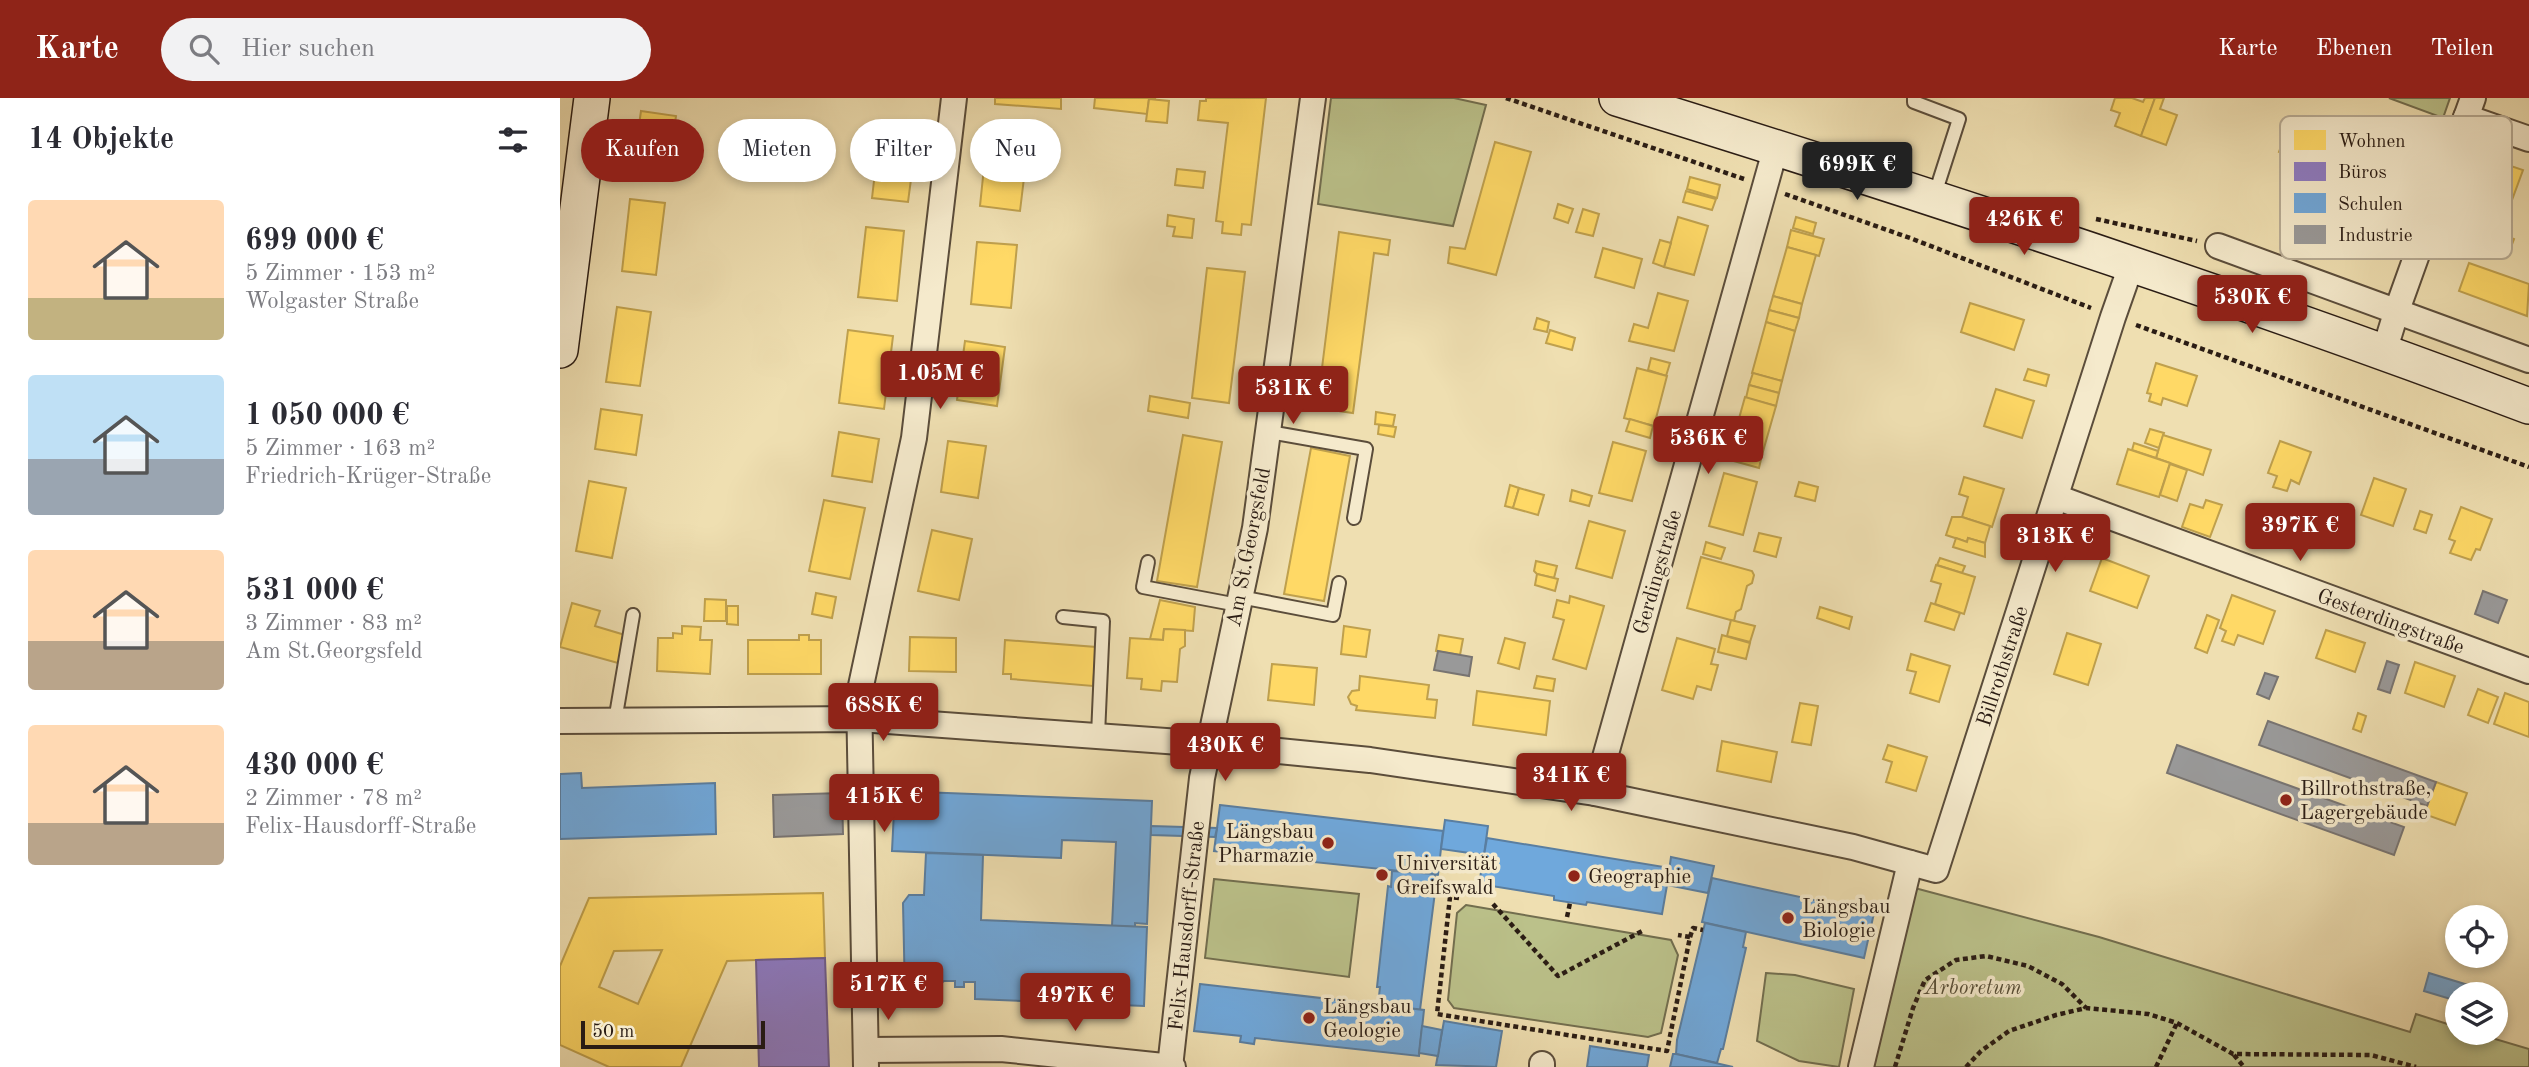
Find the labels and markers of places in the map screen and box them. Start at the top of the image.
pin: 699K € [1800,142,1914,202]
pin: 426K € [1967,198,2081,257]
pin: 530K € [2195,275,2309,335]
pin: 1.05M € [875,352,1005,411]
pin: 531K € [1236,366,1350,426]
pin: 536K € [1651,416,1765,476]
pin: 397K € [2243,504,2357,563]
pin: 313K € [1998,514,2112,574]
pin: 688K € [826,684,940,743]
pin: 430K € [1168,724,1282,783]
pin: 341K € [1514,754,1628,813]
pin: 415K € [827,774,941,834]
place label: Billrothstraße, Lagergebäude [2300,779,2431,824]
marker: Billrothstraße, Lagergebäude [2278,792,2294,808]
place label: Längsbau Pharmazie [1218,822,1314,867]
marker: Längsbau Pharmazie [1320,835,1336,851]
place label: Universität Greifswald [1396,854,1498,899]
marker: Universität Greifswald [1374,867,1390,883]
place label: Geographie [1588,867,1691,888]
marker: Geographie [1566,868,1582,884]
place label: Längsbau Biologie [1802,897,1891,942]
marker: Längsbau Biologie [1780,910,1796,926]
pin: 517K € [831,962,945,1022]
pin: 497K € [1018,974,1132,1033]
place label: Längsbau Geologie [1323,997,1412,1042]
marker: Längsbau Geologie [1301,1010,1317,1026]

